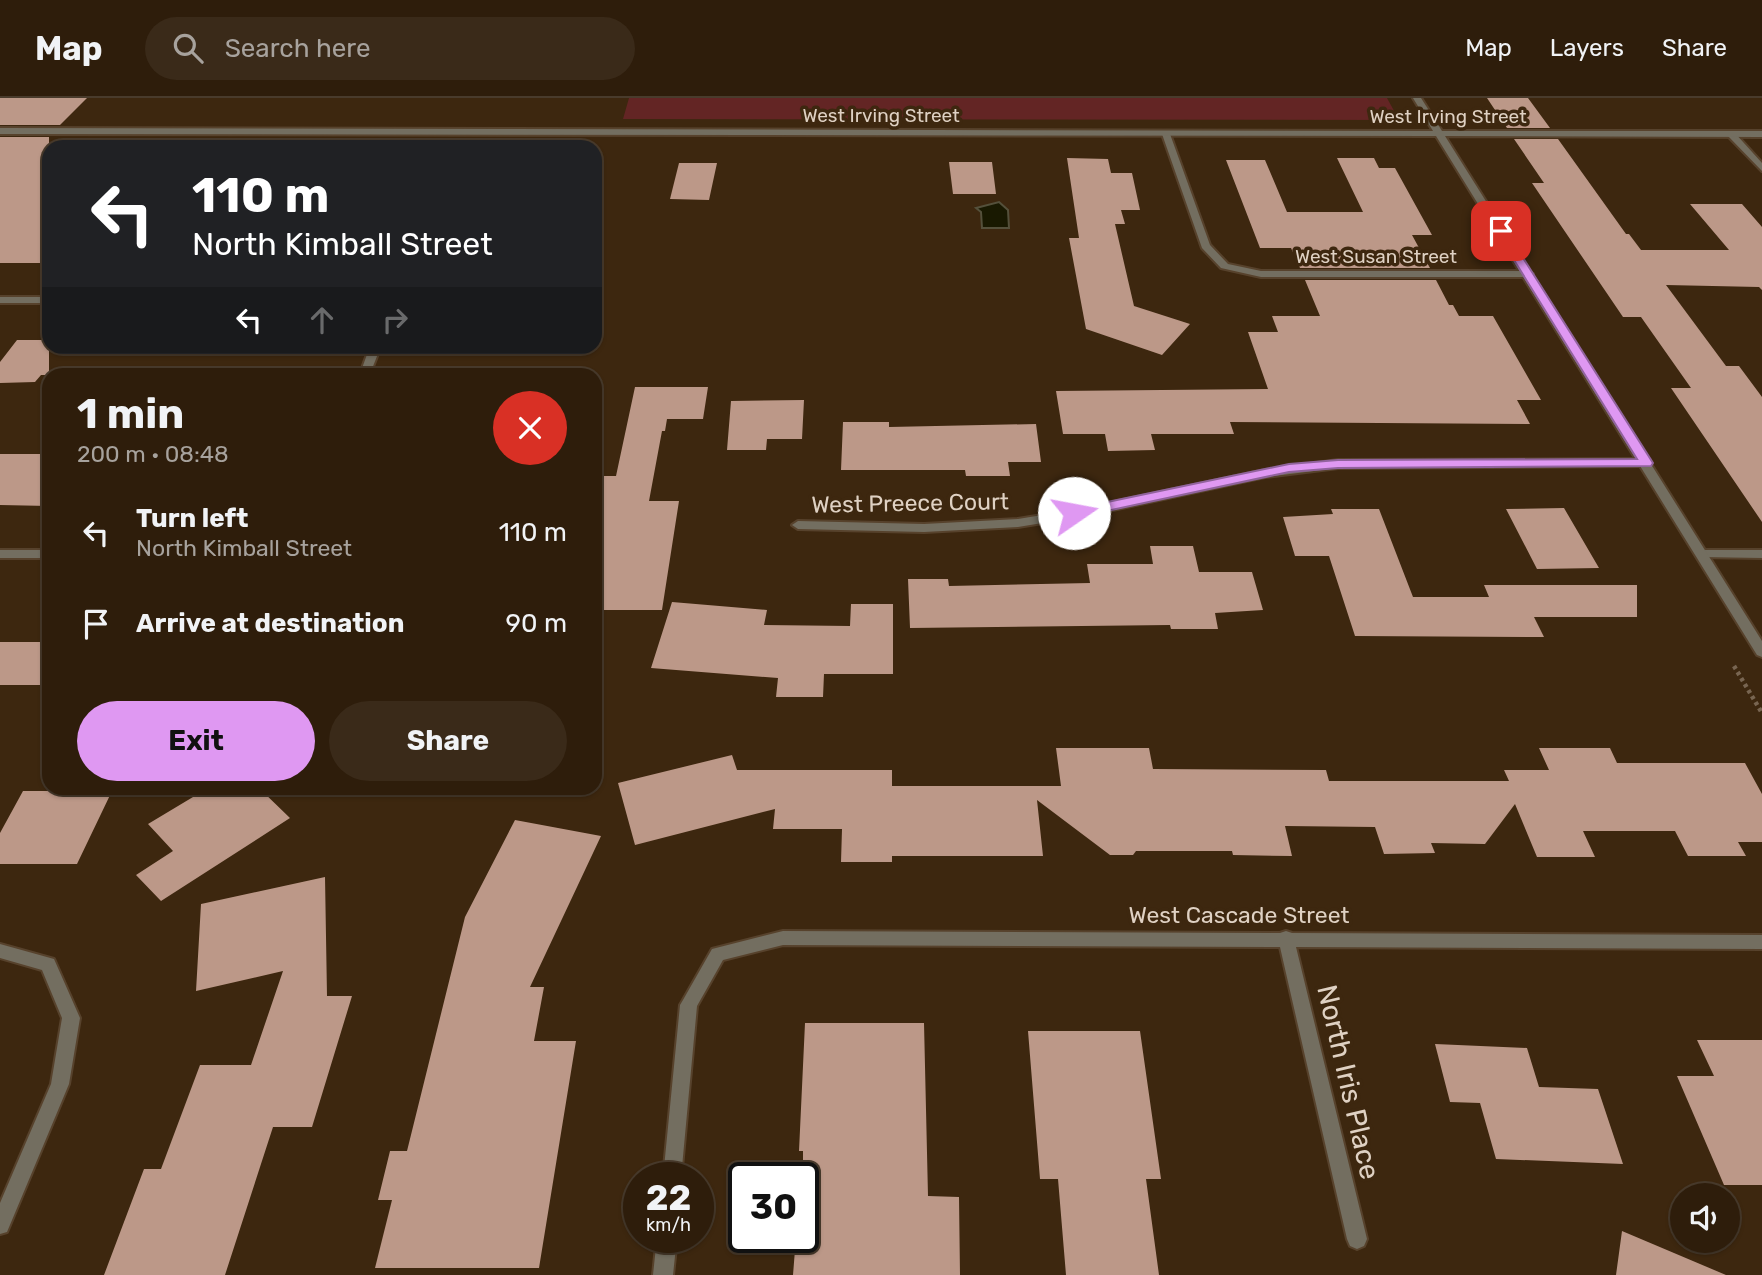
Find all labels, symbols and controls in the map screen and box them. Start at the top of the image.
search box [145,17,635,80]
text: Map [35,29,103,68]
icon: search [169,29,207,67]
text: Search here [225,33,370,64]
text: Map [1465,34,1512,62]
text: Layers [1550,34,1624,62]
text: Share [1662,34,1727,62]
street label: West Irving Street [802,104,960,127]
street label: West Irving Street [1369,105,1527,128]
text: 110 m [192,166,329,224]
icon: left [77,168,168,259]
pin [1471,201,1531,261]
icon: arrive [1482,212,1520,250]
text: North Kimball Street [192,225,493,263]
street label: West Susan Street [1295,245,1457,268]
icon: left [230,301,268,339]
icon: ahead [303,301,341,339]
icon: right [376,301,414,339]
text: 1 min [77,389,184,439]
button: close [493,391,567,465]
text: 200 m · 08:48 [77,440,229,468]
position arrow [1037,476,1111,550]
street label: West Preece Court [811,487,1009,519]
text: Turn left [136,503,248,534]
icon: left [77,514,115,552]
text: 110 m [499,517,567,548]
text: North Kimball Street [136,534,352,562]
icon: arrive [77,605,115,643]
text: Arrive at destination [136,608,404,639]
text: 90 m [506,608,567,639]
button: Exit [77,701,315,781]
button: Share [329,701,567,781]
street label: West Cascade Street [1129,901,1350,929]
street label: North Iris Place [1310,982,1387,1183]
speed limit sign: 30 [728,1162,819,1253]
text: 22 [646,1177,691,1219]
map controls [1670,1183,1740,1253]
button: sound [1670,1183,1740,1253]
text: km/h [646,1214,691,1236]

